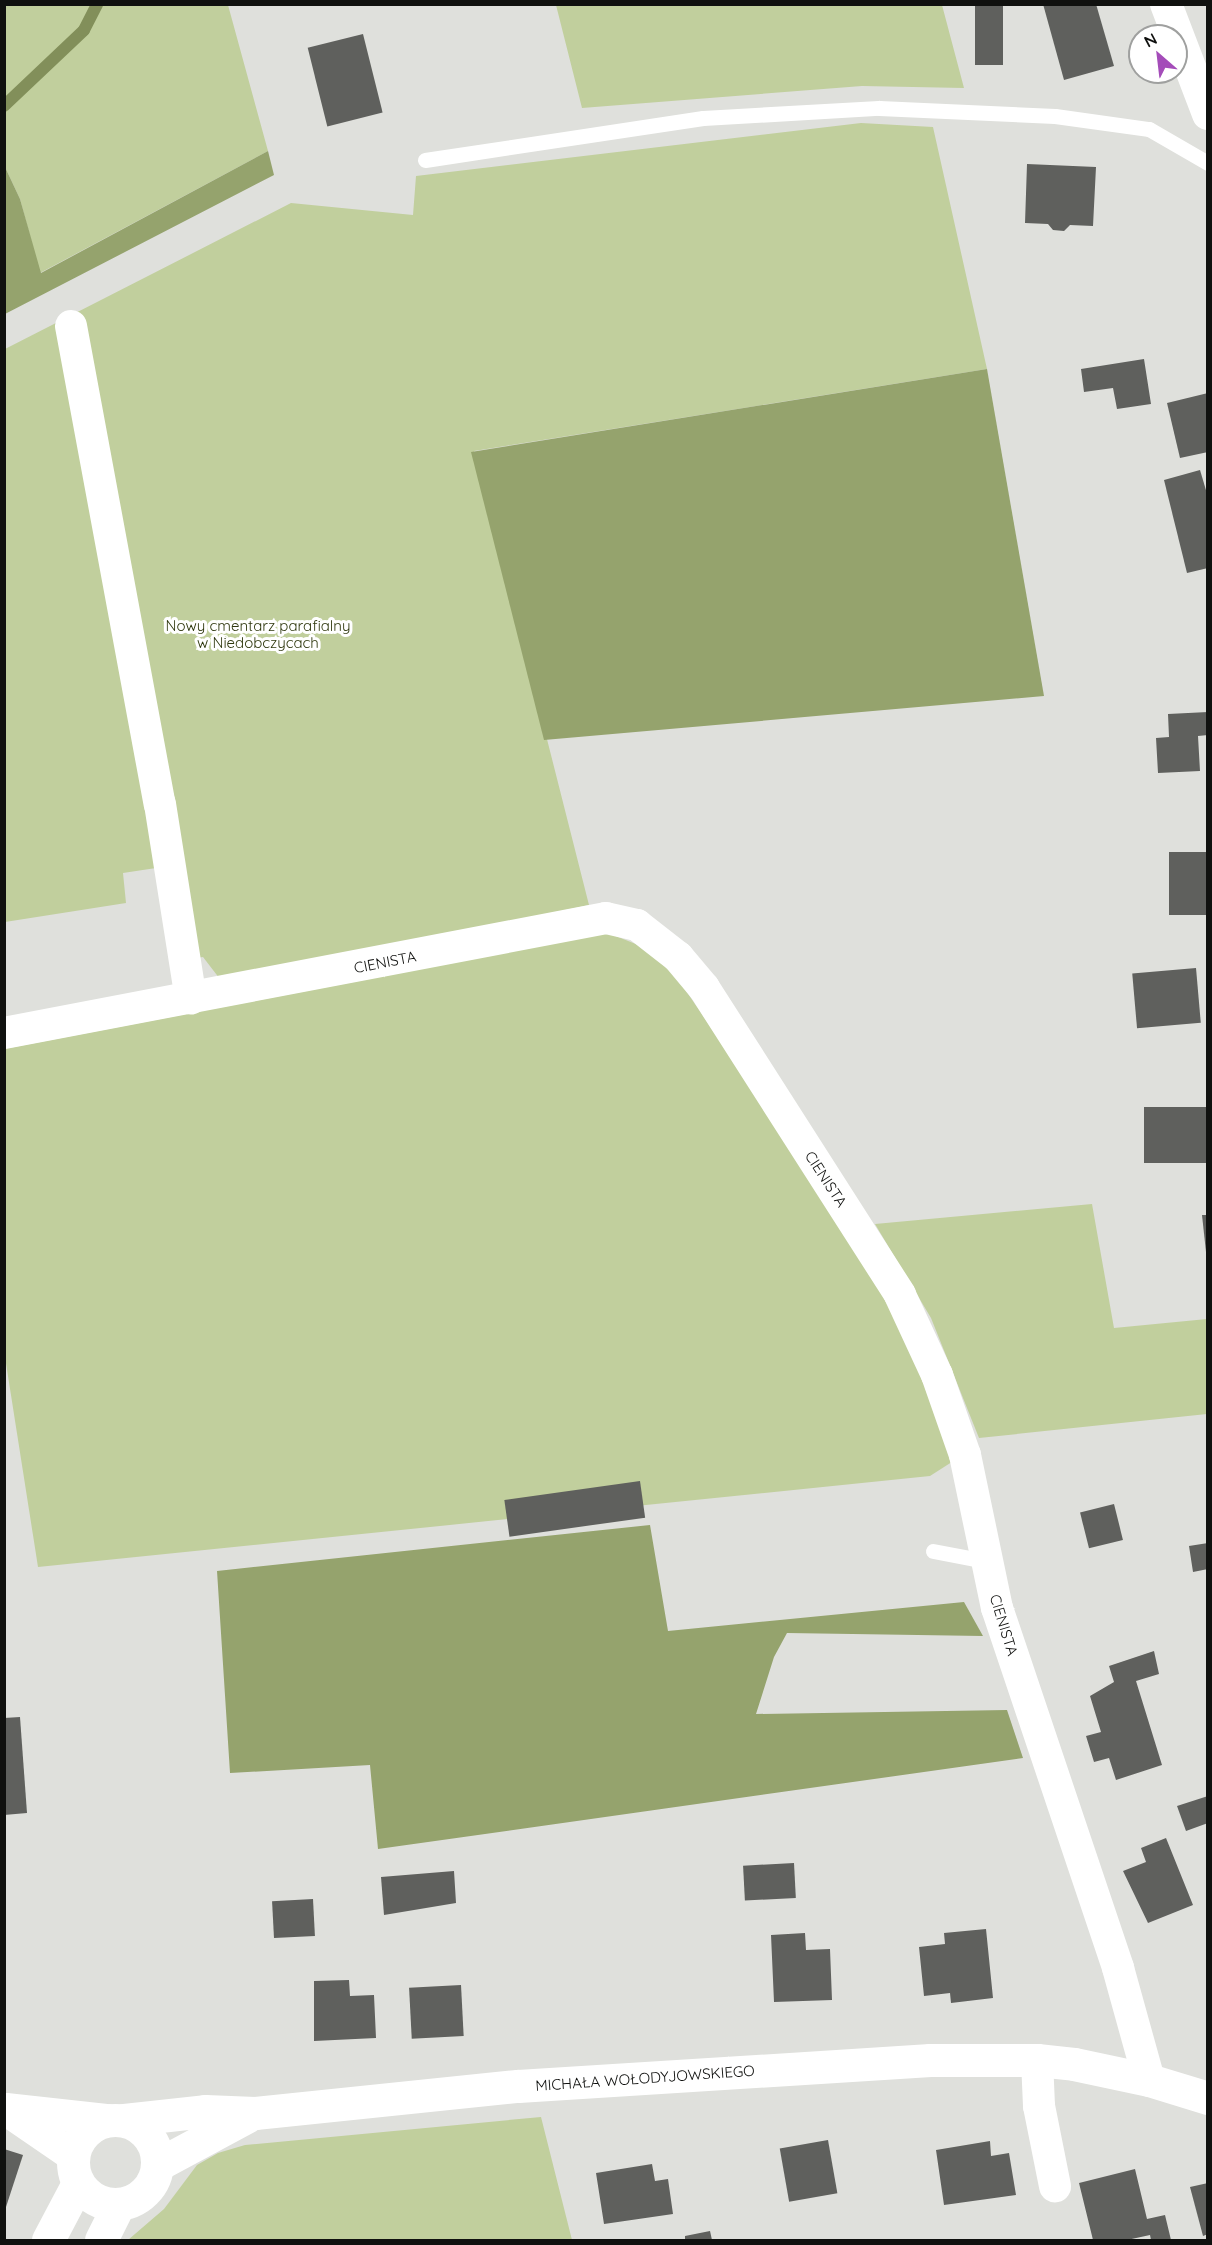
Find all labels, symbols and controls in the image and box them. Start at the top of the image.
north arrow [1128,24,1188,84]
text: N [1141,28,1160,51]
park label: Nowy cmentarz parafialny w Niedobczycach [166,616,350,651]
street label: CIENISTA [352,947,418,977]
street label: CIENISTA [801,1148,851,1210]
street label: CIENISTA [986,1592,1022,1658]
street label: MICHAŁA WOŁODYJOWSKIEGO [535,2061,755,2095]

